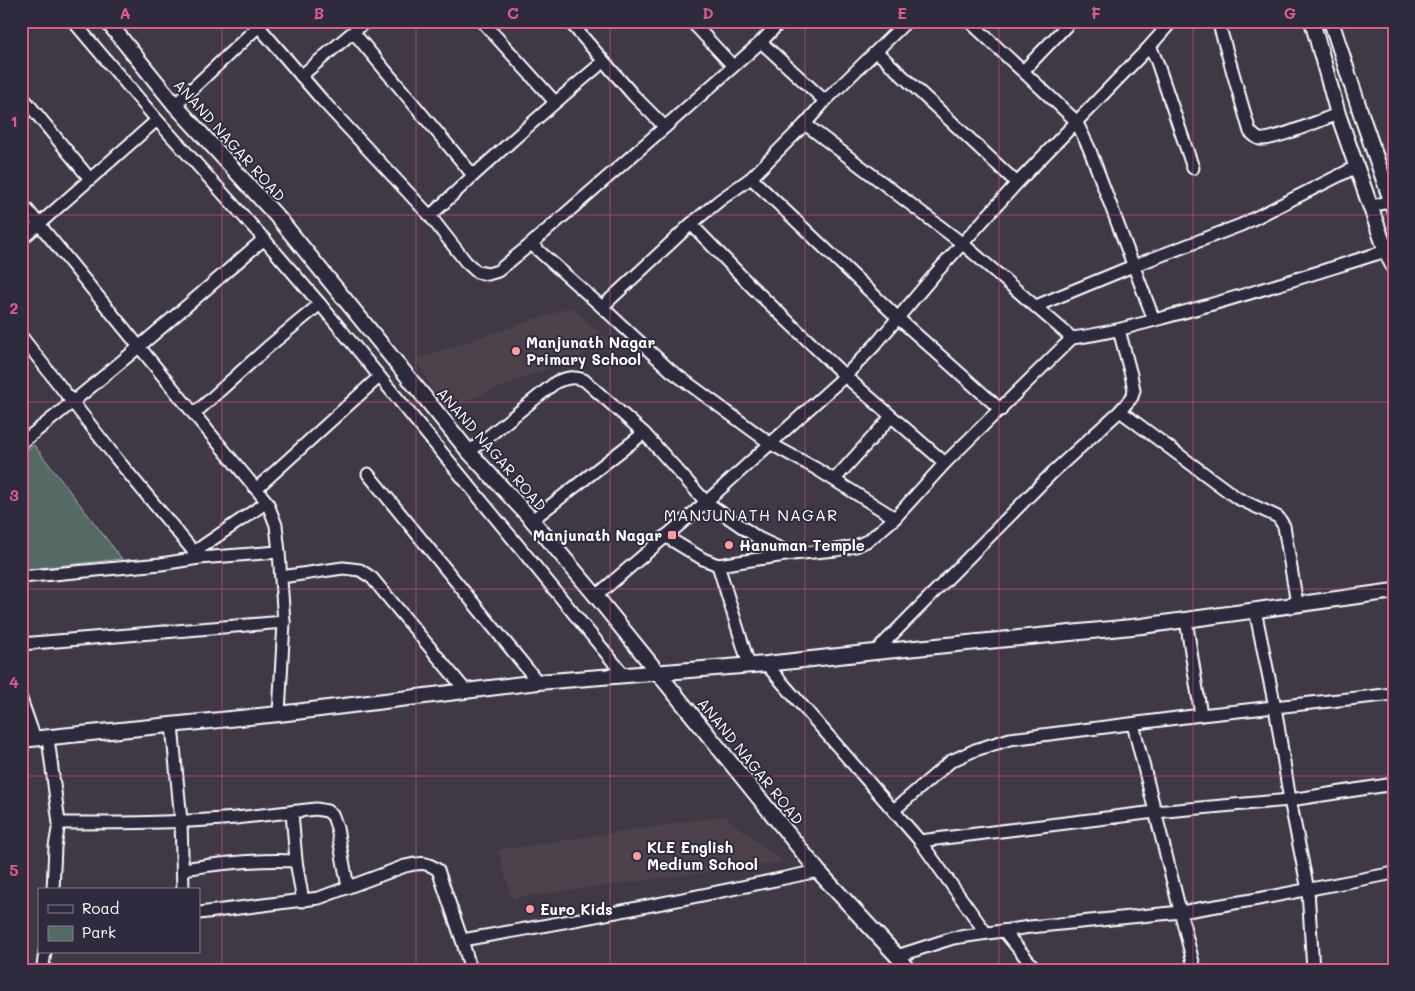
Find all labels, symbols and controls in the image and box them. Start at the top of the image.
text: A [119,2,131,23]
text: B [314,2,324,23]
text: C [507,2,519,23]
text: D [702,2,714,23]
text: E [897,2,907,23]
text: F [1091,2,1101,23]
text: G [1284,2,1296,23]
street label: ANAND NAGAR ROAD [170,75,290,205]
text: 1 [10,110,18,131]
text: 2 [10,297,19,318]
place label: Manjunath Nagar Primary School [526,332,656,369]
marker: Manjunath Nagar Primary School [510,345,522,357]
street label: ANAND NAGAR ROAD [433,383,551,515]
text: 3 [9,484,19,505]
district label: MANJUNATH NAGAR [664,504,838,525]
place label: Manjunath Nagar [533,525,662,545]
marker: Manjunath Nagar [666,529,678,541]
place label: Hanuman Temple [739,535,865,555]
marker: Hanuman Temple [723,539,735,551]
text: 4 [9,671,19,692]
street label: ANAND NAGAR ROAD [694,693,808,829]
place label: KLE English Medium School [647,837,758,874]
marker: KLE English Medium School [631,850,643,862]
text: 5 [9,859,19,880]
legend [38,888,200,954]
text: Road [82,898,119,918]
place label: Euro Kids [540,899,613,919]
marker: Euro Kids [524,903,536,915]
text: Park [82,922,116,942]

